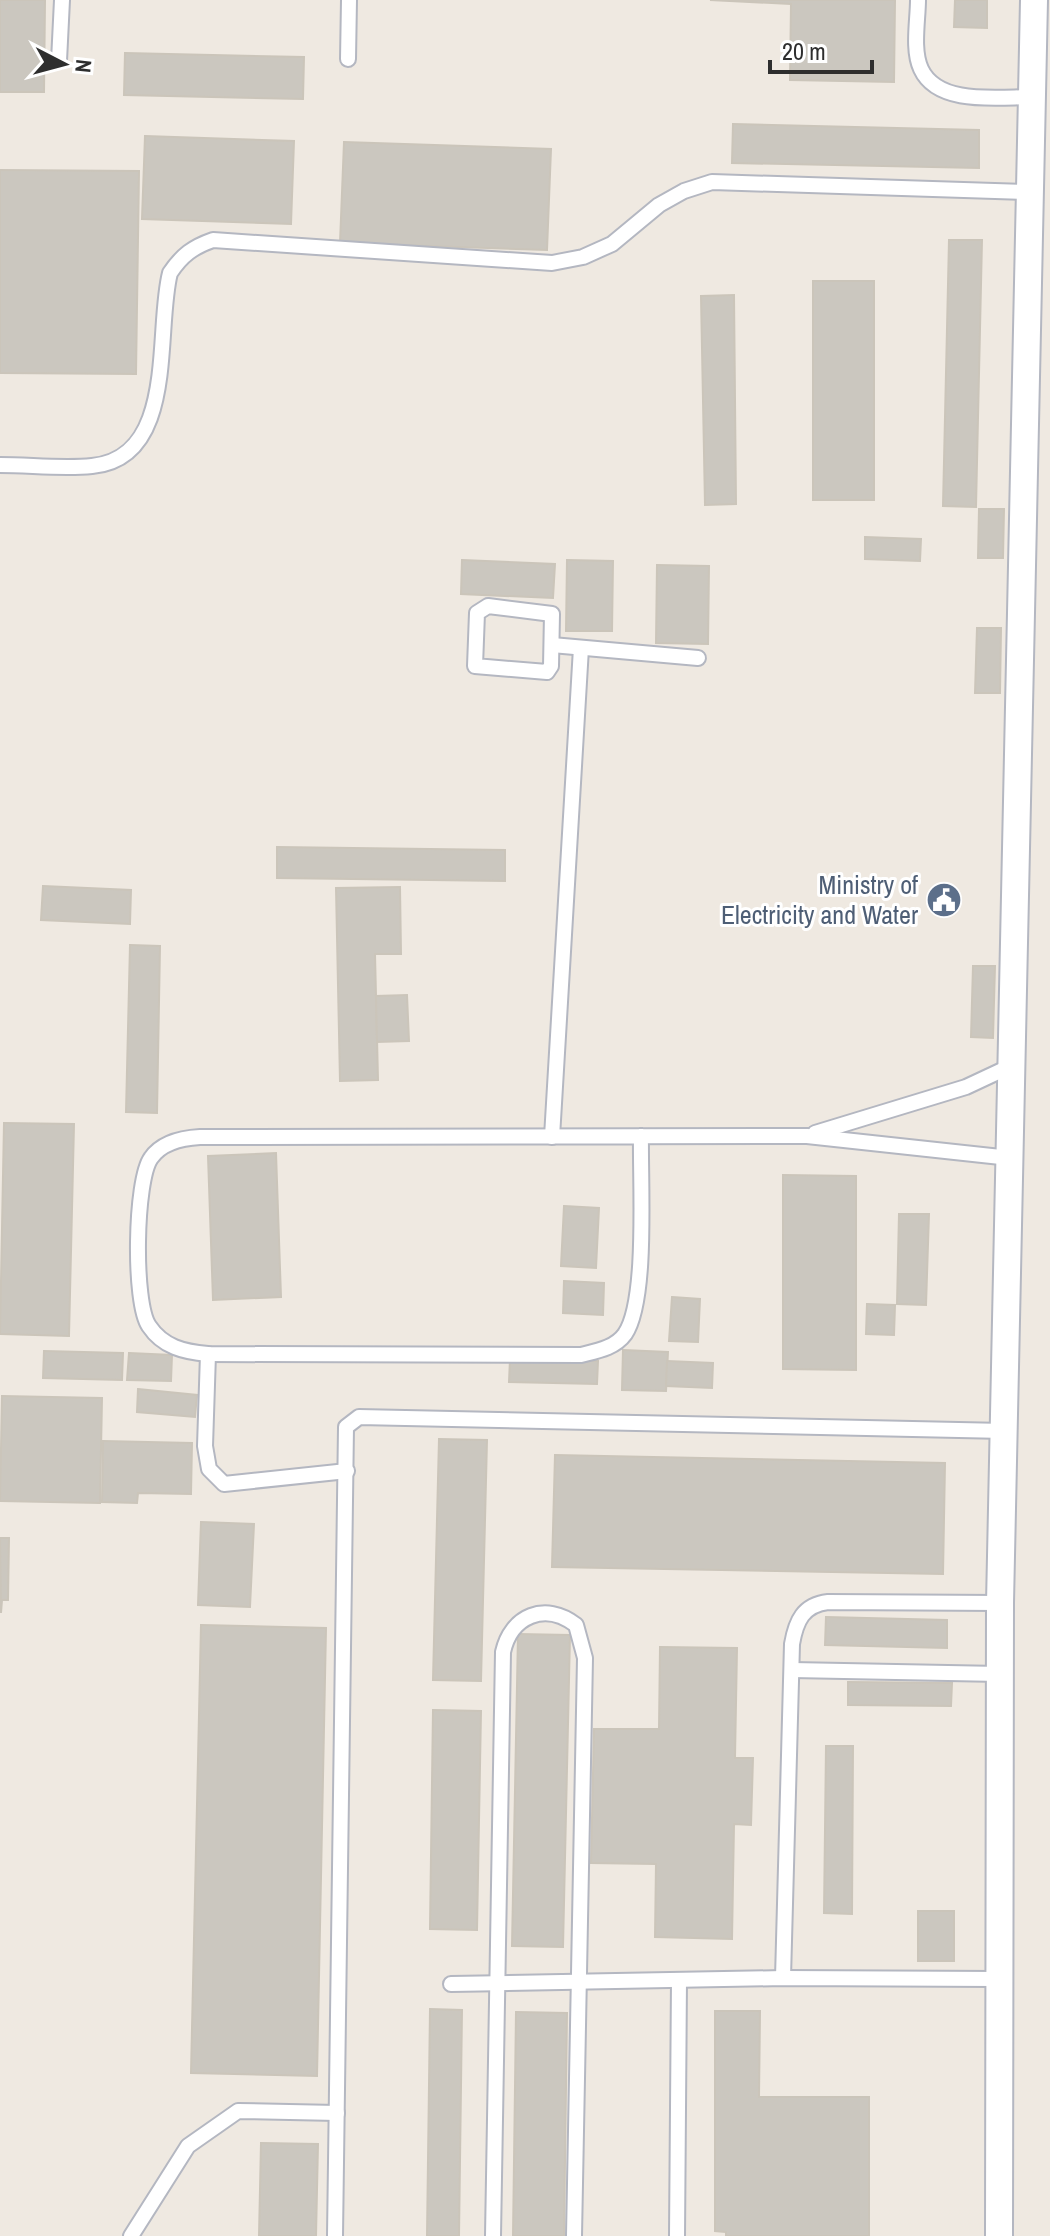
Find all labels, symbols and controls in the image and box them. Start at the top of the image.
north arrow [24,24,104,104]
scale bar [770,24,872,74]
text: 20 m [782,35,826,67]
text: N [68,58,99,74]
place label: Ministry of Electricity and Water [721,867,918,932]
public building icon: Ministry of Electricity and Water [925,881,963,919]

